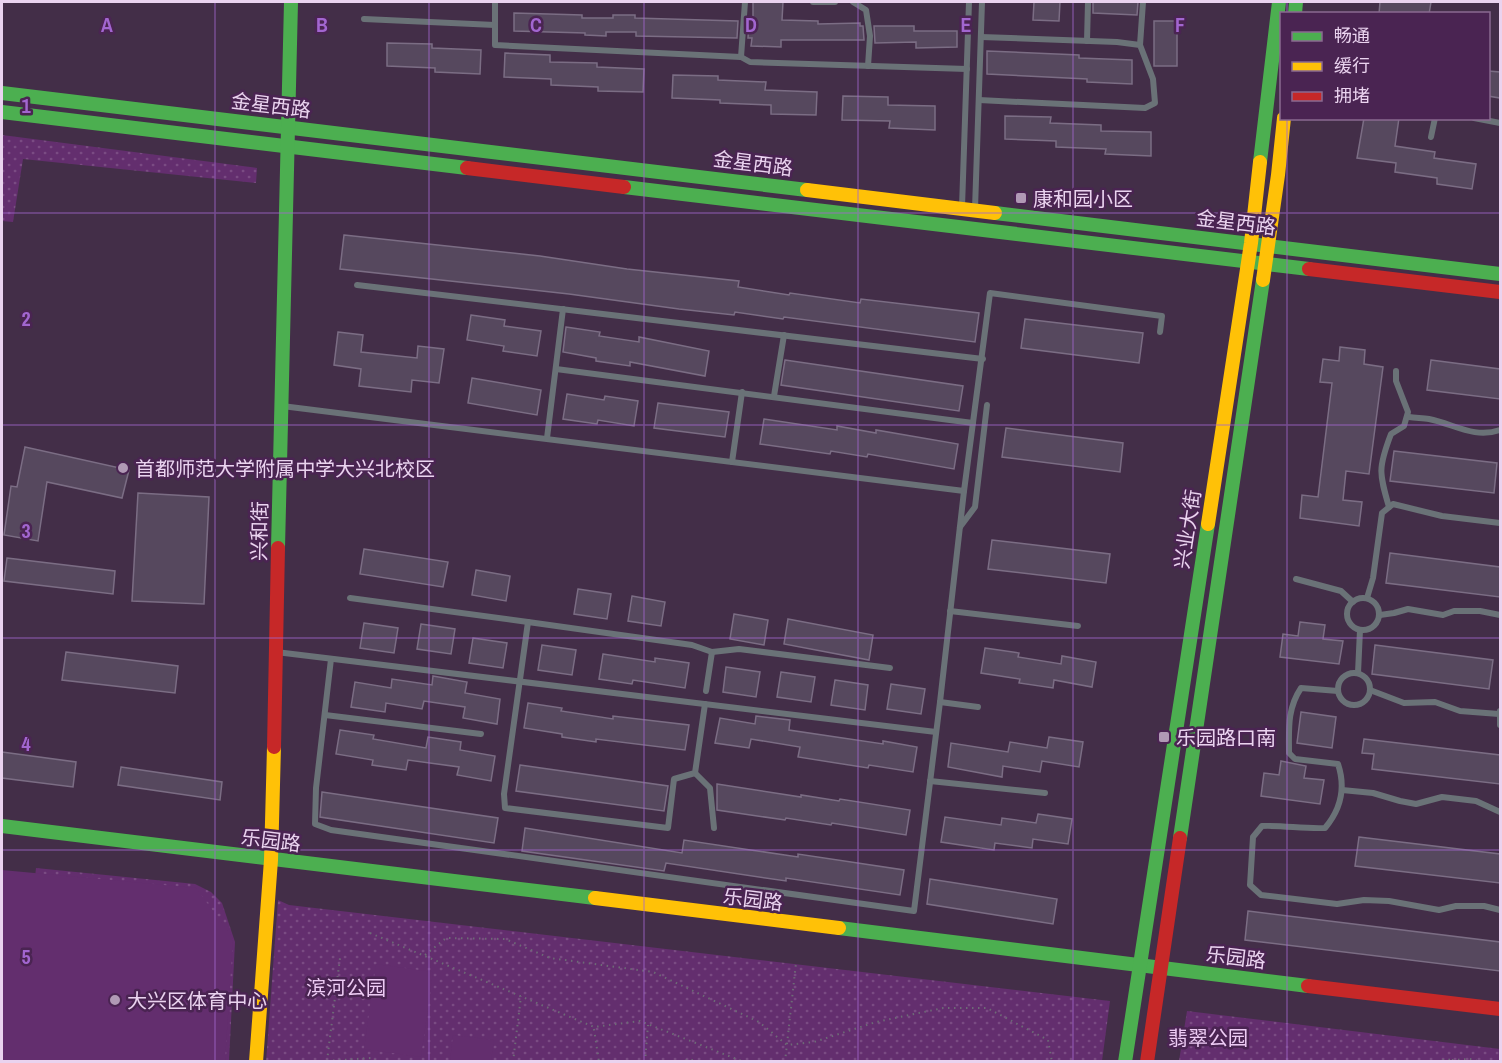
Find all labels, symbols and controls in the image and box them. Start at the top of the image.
text: A [101,11,113,38]
text: B [316,11,328,38]
text: C [530,11,542,38]
text: D [745,11,757,38]
text: E [961,11,972,38]
text: F [1175,11,1185,38]
legend [1280,12,1490,120]
text: 畅通 [1334,23,1370,48]
text: 缓行 [1334,53,1370,78]
text: 拥堵 [1334,83,1370,108]
street label: 金星西路 [230,87,312,123]
text: 1 [21,92,31,119]
street label: 金星西路 [712,145,794,181]
place label: 康和园小区 [1033,185,1133,212]
marker: 康和园小区 [1014,191,1028,205]
street label: 金星西路 [1195,204,1277,240]
text: 2 [21,305,31,332]
place label: 首都师范大学附属中学大兴北校区 [135,455,435,482]
marker: 首都师范大学附属中学大兴北校区 [116,461,130,475]
street label: 兴业大街 [1167,487,1207,571]
street label: 兴和街 [245,501,273,561]
text: 3 [21,517,31,544]
place label: 乐园路口南 [1176,724,1276,751]
text: 4 [21,730,31,757]
marker: 乐园路口南 [1157,730,1171,744]
street label: 乐园路 [240,823,302,857]
street label: 乐园路 [722,882,784,916]
street label: 乐园路 [1205,940,1267,974]
text: 5 [21,943,31,970]
park label: 滨河公园 [306,974,386,1001]
place label: 大兴区体育中心 [127,987,267,1014]
marker: 大兴区体育中心 [108,993,122,1007]
park label: 翡翠公园 [1168,1024,1248,1051]

